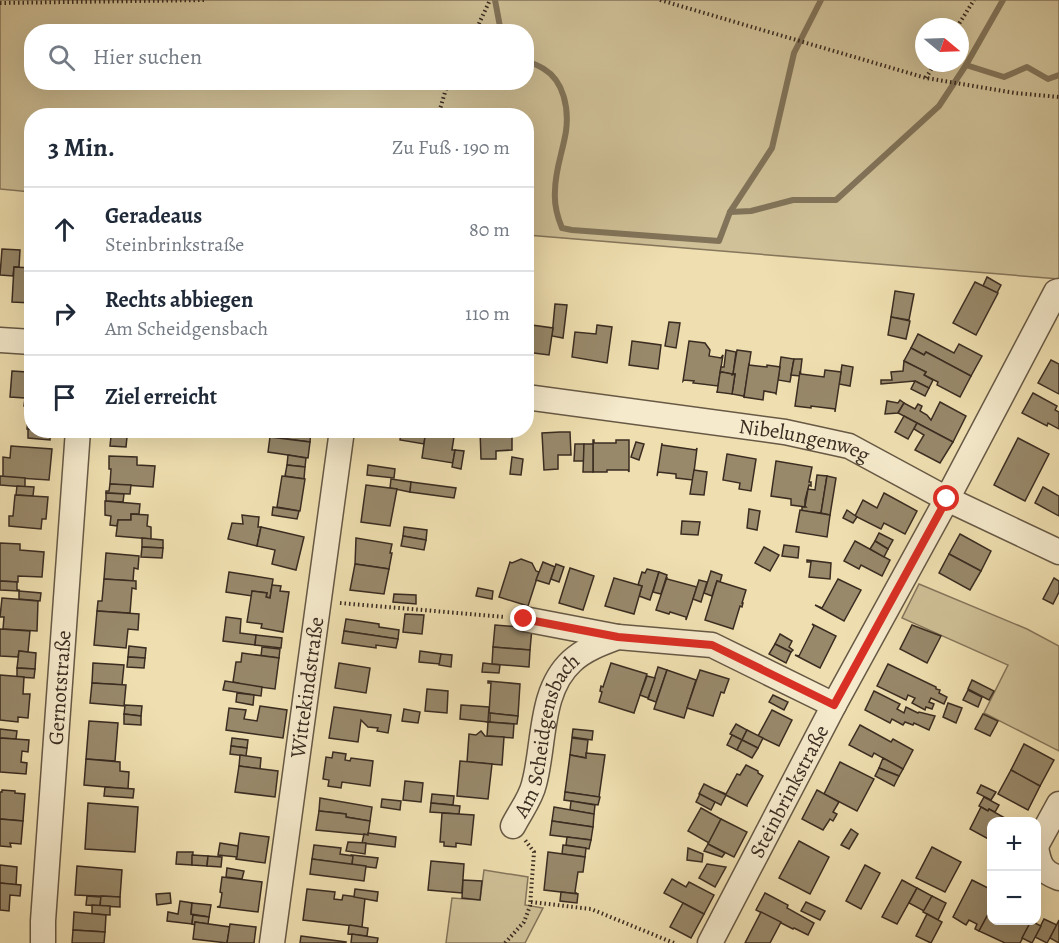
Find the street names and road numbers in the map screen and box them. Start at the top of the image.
street label: Nibelungenweg [737,412,876,469]
street label: Wittekindstraße [283,615,330,761]
street label: Gernotstraße [42,629,78,746]
street label: Am Scheidgensbach [506,647,585,823]
street label: Steinbrinkstraße [743,720,835,863]

